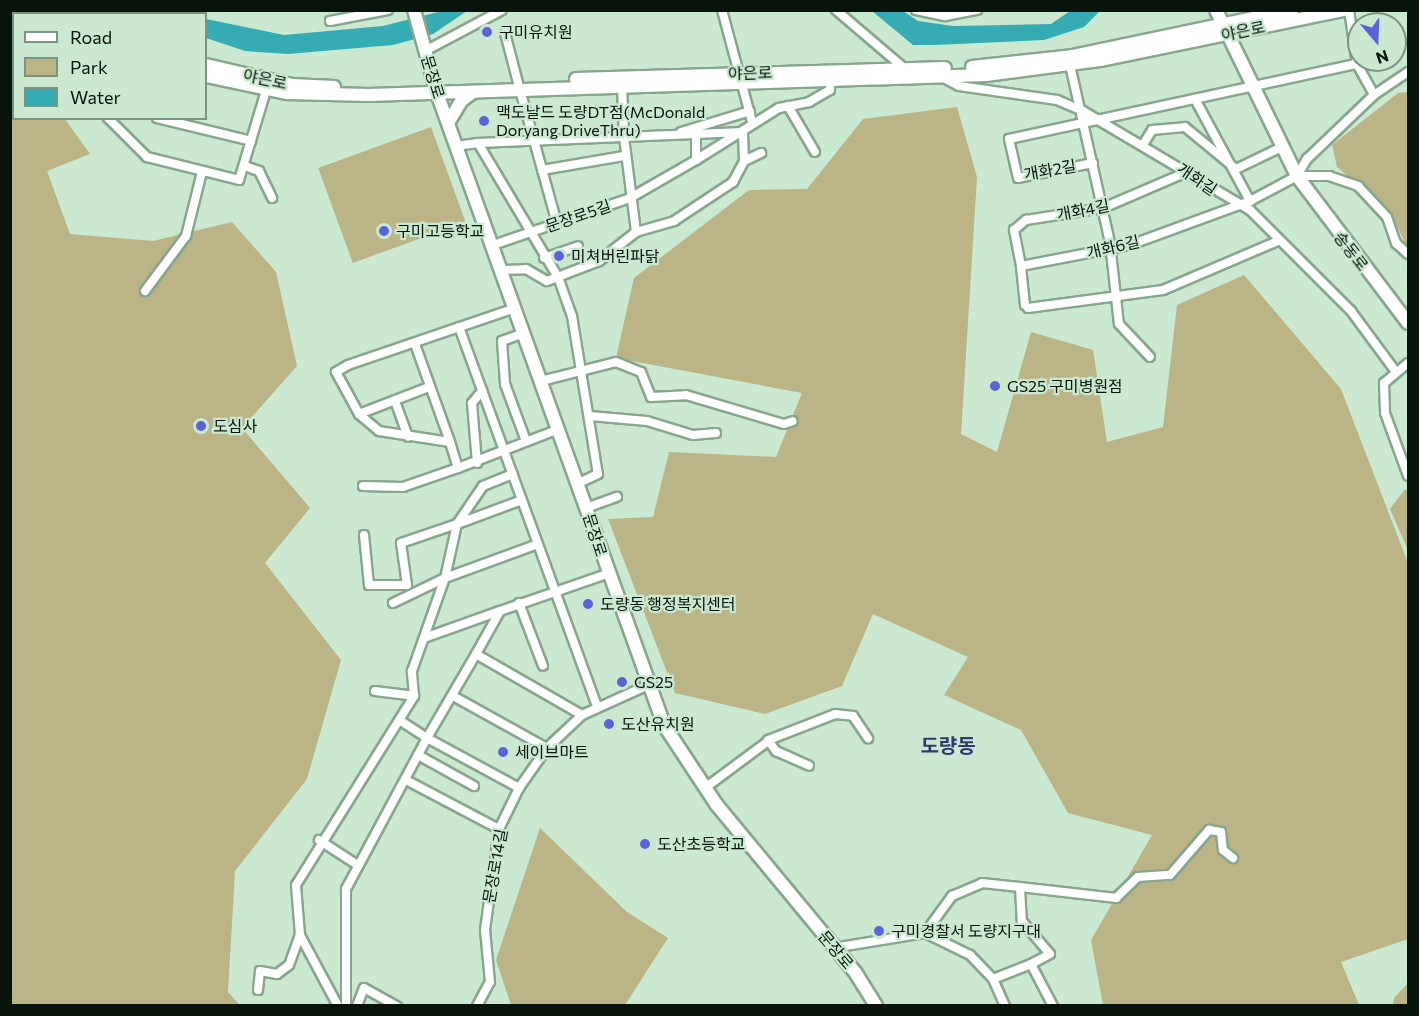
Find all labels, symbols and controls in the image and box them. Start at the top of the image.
legend [12,12,207,120]
north arrow [1347,12,1407,72]
street label: 야은로 [1219,17,1267,45]
place label: 구미유치원 [499,22,573,42]
marker: 구미유치원 [480,25,494,39]
text: Road [70,26,112,48]
text: N [1374,47,1391,69]
street label: 문장로 [417,53,449,101]
text: Park [70,56,108,78]
street label: 야은로 [728,63,772,83]
street label: 야은로 [241,65,289,93]
text: Water [70,86,121,108]
place label: 맥도날드 도량DT점(McDonald Doryang DriveThru) [496,102,705,140]
marker: 맥도날드 도량DT점(McDonald Doryang DriveThru) [477,114,491,128]
street label: 개화2길 [1022,156,1078,184]
street label: 개화길 [1173,159,1221,199]
street label: 개화4길 [1055,195,1111,225]
street label: 문장로5길 [543,196,613,236]
place label: 구미고등학교 [396,221,484,241]
marker: 구미고등학교 [377,224,391,238]
street label: 송동로 [1330,228,1372,274]
street label: 개화6길 [1085,232,1141,262]
place label: 미쳐버린파닭 [571,246,659,266]
marker: 미쳐버린파닭 [552,249,566,263]
place label: GS25 구미병원점 [1007,376,1123,396]
marker: GS25 구미병원점 [988,379,1002,393]
place label: 도심사 [213,416,257,436]
marker: 도심사 [194,419,208,433]
street label: 문장로 [579,511,611,559]
place label: 도량동 행정복지센터 [600,594,736,614]
marker: 도량동 행정복지센터 [581,597,595,611]
place label: GS25 [634,672,673,692]
marker: GS25 [615,675,629,689]
place label: 도산유치원 [621,714,695,734]
marker: 도산유치원 [602,717,616,731]
district label: 도량동 [920,733,976,757]
place label: 세이브마트 [515,742,589,762]
marker: 세이브마트 [496,745,510,759]
street label: 문장로14길 [479,827,511,905]
place label: 도산초등학교 [657,834,745,854]
marker: 도산초등학교 [638,837,652,851]
place label: 구미경찰서 도량지구대 [891,921,1041,941]
marker: 구미경찰서 도량지구대 [872,924,886,938]
street label: 문장로 [814,927,858,973]

